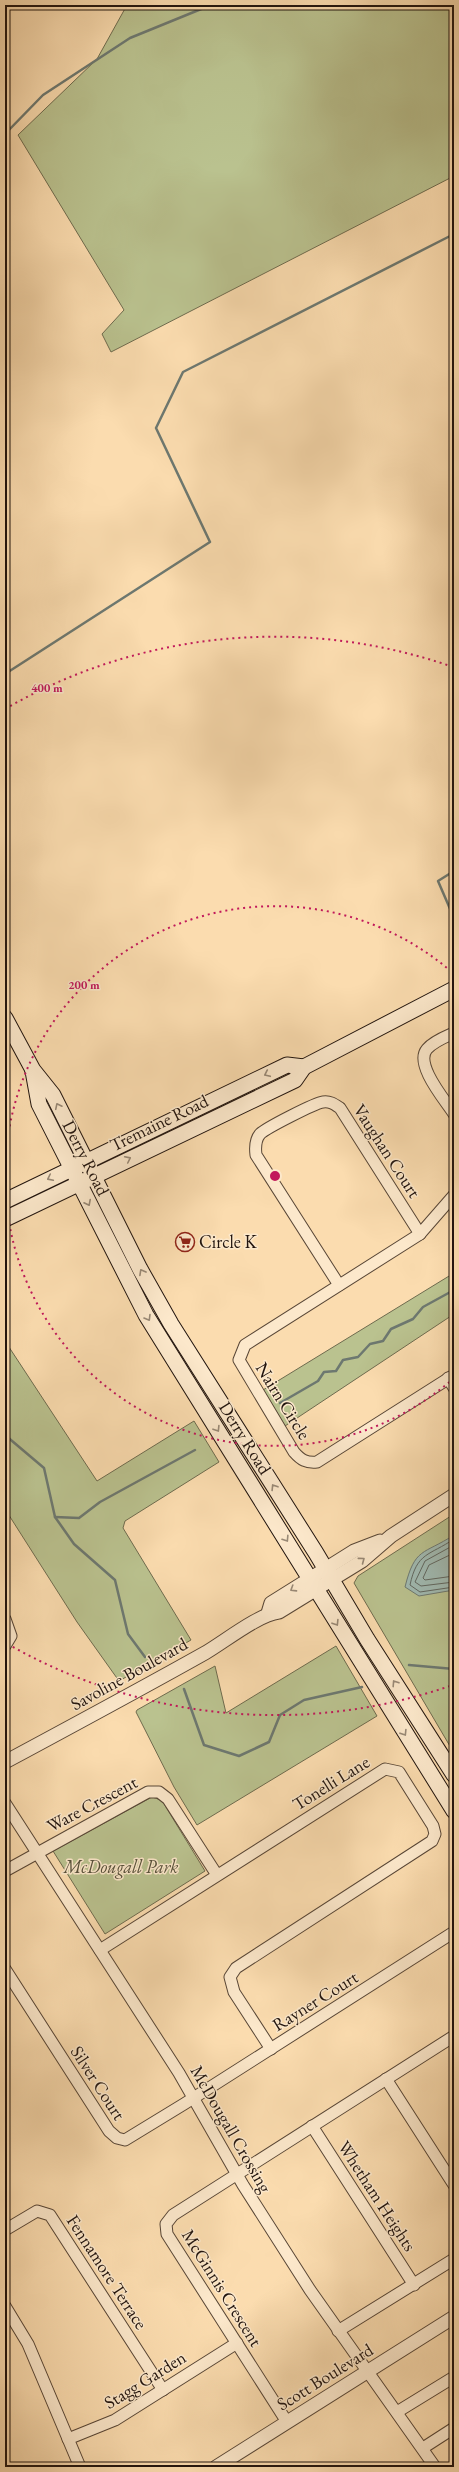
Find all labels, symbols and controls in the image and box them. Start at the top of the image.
text: 400 m [31,680,63,696]
text: 200 m [68,977,100,993]
one-way arrow [264,1069,271,1077]
street label: Tremaine Road [106,1088,213,1156]
street label: Vaughan Court [349,1100,426,1202]
one-way arrow [55,1102,63,1110]
street label: Derry Road [58,1116,116,1200]
one-way arrow [124,1156,131,1164]
centre of rings [268,1169,282,1183]
one-way arrow [47,1173,55,1181]
one-way arrow [83,1199,91,1207]
place label: Circle K [199,1230,257,1253]
supermarket icon: Circle K [174,1231,196,1253]
one-way arrow [139,1269,146,1276]
one-way arrow [144,1314,151,1321]
street label: Nairn Circle [251,1358,316,1444]
street label: Derry Road [214,1397,277,1479]
one-way arrow [212,1425,220,1432]
one-way arrow [271,1484,279,1491]
one-way arrow [282,1535,289,1542]
one-way arrow [358,1558,365,1565]
one-way arrow [290,1584,297,1592]
one-way arrow [331,1619,338,1626]
street label: Savoline Boulevard [66,1631,192,1715]
one-way arrow [393,1680,400,1687]
one-way arrow [400,1729,407,1736]
street label: Tonelli Lane [288,1750,374,1815]
street label: Ware Crescent [43,1770,141,1837]
park label: McDougall Park [62,1855,179,1879]
street label: Rayner Court [268,1965,362,2036]
street label: Silver Court [66,2041,131,2125]
street label: McDougall Crossing [186,2061,277,2197]
street label: Whetham Heights [333,2136,422,2255]
street label: Fennamore Terrace [62,2210,153,2333]
street label: McGinnis Crescent [177,2225,268,2351]
street label: Scott Boulevard [272,2337,378,2415]
street label: Stagg Garden [99,2345,190,2414]

